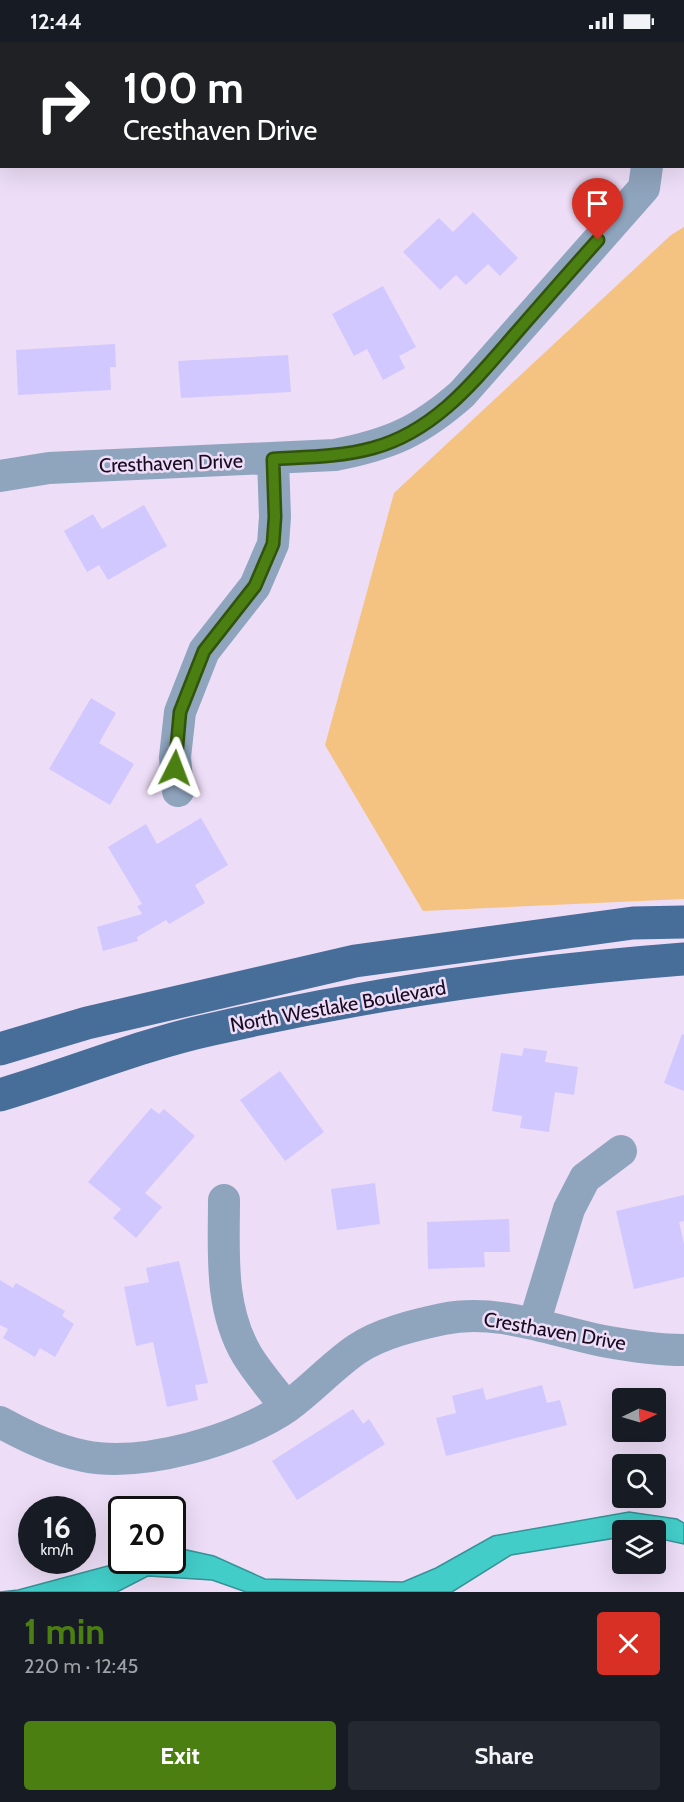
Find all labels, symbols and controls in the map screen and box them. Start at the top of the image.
text: 12:44 [30,8,82,35]
text: 100 m [123,62,244,114]
icon: right [24,66,102,144]
text: Cresthaven Drive [123,114,317,147]
pin [572,178,623,240]
icon: arrive [581,187,614,220]
street label: Cresthaven Drive [99,448,243,478]
position arrow [143,736,207,800]
street label: North Westlake Boulevard [228,975,448,1037]
street label: Cresthaven Drive [482,1307,628,1355]
north arrow [612,1388,666,1442]
map controls [612,1388,666,1574]
button: search [612,1454,666,1508]
speed limit sign: 20 [108,1496,186,1574]
text: 16 [43,1509,71,1546]
button: layers [612,1520,666,1574]
text: km/h [41,1541,73,1559]
text: 1 min [24,1609,105,1653]
button: close [597,1612,660,1675]
text: 220 m · 12:45 [24,1654,138,1678]
button: Exit [24,1721,336,1790]
button: Share [348,1721,660,1790]

